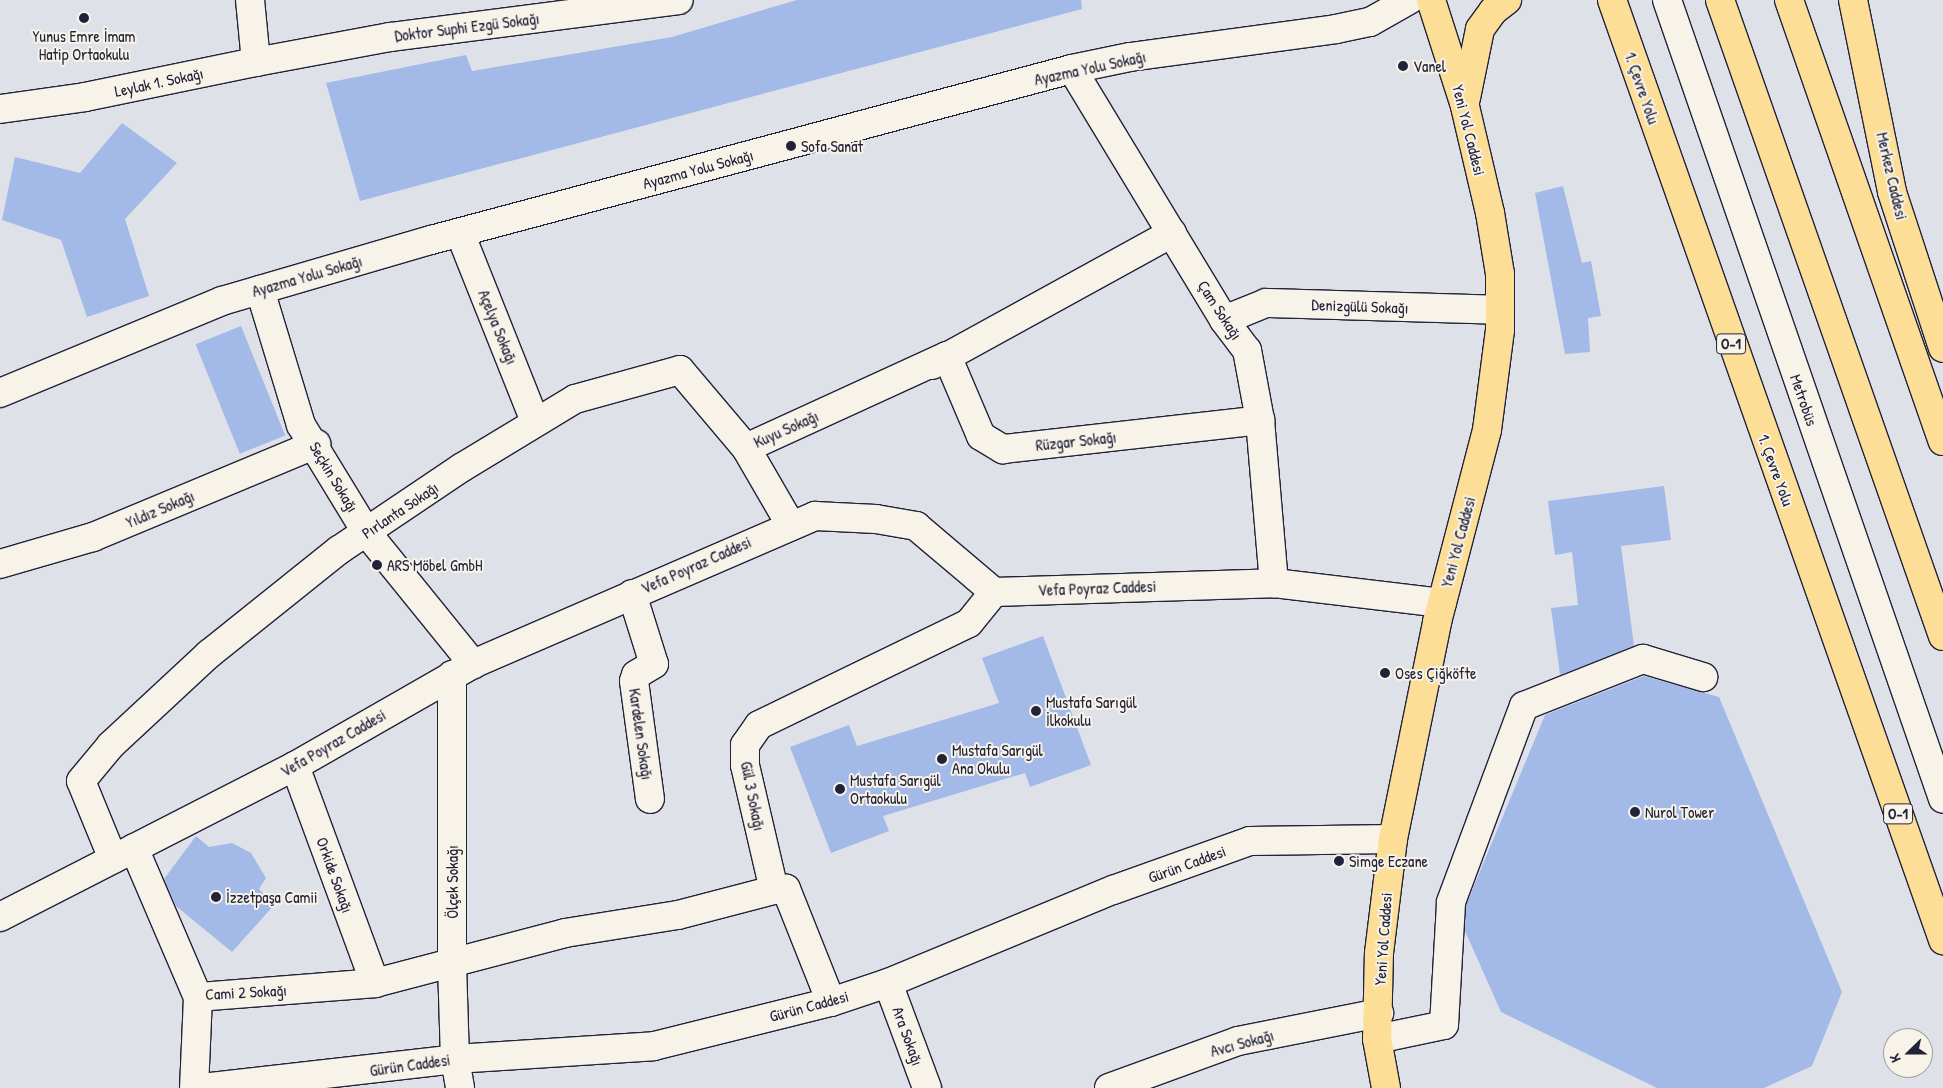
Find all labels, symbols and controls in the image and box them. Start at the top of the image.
street label: Doktor Suphi Ezgü Sokağı [394,9,540,45]
marker: Yunus Emre İmam Hatip Ortaokulu [78,12,90,24]
place label: Yunus Emre İmam Hatip Ortaokulu [33,26,135,64]
street label: Ayazma Yolu Sokağı [1032,47,1148,89]
street label: 1. Çevre Yolu [1621,49,1663,127]
place label: Vanel [1413,56,1446,76]
marker: Vanel [1397,60,1409,72]
street label: Leylak 1. Sokağı [113,63,205,101]
street label: Yeni Yol Caddesi [1448,83,1490,177]
street label: Merkez Caddesi [1873,130,1911,222]
place label: Sofa Sanat [801,136,863,156]
marker: Sofa Sanat [785,140,797,152]
street label: Ayazma Yolu Sokağı [641,145,755,193]
street label: Ayazma Yolu Sokağı [250,251,364,301]
street label: Çam Sokağı [1194,277,1246,343]
street label: Açelya Sokağı [474,287,522,367]
street label: Denizgülü Sokağı [1311,295,1409,317]
road number: O-1 [1716,332,1746,356]
street label: Metrobüs [1786,372,1822,428]
street label: Kuyu Sokağı [751,406,821,452]
street label: Rüzgar Sokağı [1035,427,1117,455]
street label: 1. Çevre Yolu [1754,432,1798,508]
street label: Seçkin Sokağı [306,438,362,516]
street label: Pırlanta Sokağı [358,477,442,543]
street label: Yıldız Sokağı [123,486,197,532]
street label: Yeni Yol Caddesi [1437,495,1479,589]
street label: Vefa Poyraz Caddesi [638,532,754,598]
place label: ARS Möbel GmbH [387,555,483,575]
marker: ARS Möbel GmbH [371,559,383,571]
street label: Vefa Poyraz Caddesi [1037,576,1157,600]
place label: Oses Çiğköfte [1395,663,1476,683]
marker: Oses Çiğköfte [1379,667,1391,679]
street label: Kardelen Sokağı [625,687,657,781]
place label: Mustafa Sarıgül İlkokulu [1046,692,1137,730]
street label: Vefa Poyraz Caddesi [277,705,389,781]
marker: Mustafa Sarıgül İlkokulu [1030,705,1042,717]
place label: Mustafa Sarıgül Ana Okulu [952,740,1043,778]
marker: Mustafa Sarıgül Ana Okulu [936,753,948,765]
street label: Gül 3 Sokağı [737,760,769,832]
place label: Mustafa Sarıgül Ortaokulu [850,770,941,808]
marker: Mustafa Sarıgül Ortaokulu [834,783,846,795]
place label: Nurol Tower [1645,802,1714,822]
road number: O-1 [1883,802,1913,826]
marker: Nurol Tower [1629,806,1641,818]
street label: Orkide Sokağı [312,835,358,915]
street label: Gürün Caddesi [1146,841,1228,887]
street label: Ölçek Sokağı [442,845,462,919]
place label: Simge Eczane [1349,851,1428,871]
marker: Simge Eczane [1333,855,1345,867]
place label: İzzetpaşa Camii [226,887,318,907]
marker: İzzetpaşa Camii [210,891,222,903]
street label: Yeni Yol Caddesi [1370,892,1396,986]
street label: Cami 2 Sokağı [205,980,287,1004]
street label: Gürün Caddesi [767,986,851,1026]
street label: Ara Sokağı [888,1004,928,1068]
street label: Avcı Sokağı [1208,1025,1276,1061]
north arrow [1883,1028,1933,1078]
street label: Gürün Caddesi [368,1050,452,1080]
text: K [1884,1051,1905,1065]

